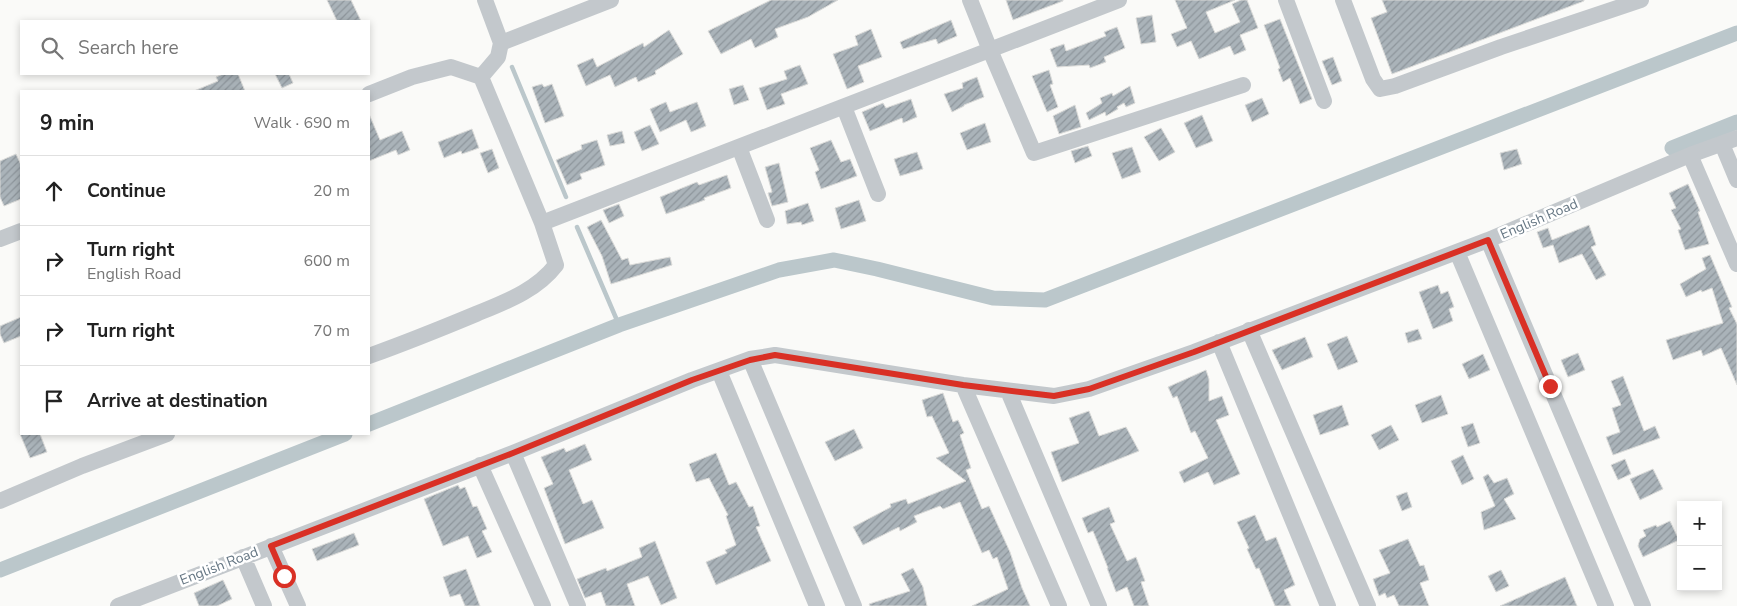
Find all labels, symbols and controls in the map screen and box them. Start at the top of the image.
search box [20,20,370,75]
icon: search [38,34,66,62]
text: Search here [78,35,179,61]
text: 9 min [40,109,94,137]
text: Walk · 690 m [254,112,350,134]
icon: ahead [40,177,68,205]
text: Continue [87,178,166,204]
text: 20 m [313,180,350,202]
street label: English Road [1497,194,1581,244]
text: Turn right [87,237,174,263]
icon: right [40,247,68,275]
text: 600 m [303,250,350,272]
text: English Road [87,263,181,285]
icon: right [40,317,68,345]
text: Turn right [87,318,174,344]
text: 70 m [313,320,350,342]
route end [1539,375,1562,398]
icon: arrive [40,387,68,415]
text: Arrive at destination [87,388,268,414]
map controls [1677,501,1722,591]
button: + [1677,501,1722,546]
street label: English Road [177,542,261,590]
button: − [1677,546,1722,591]
route start [273,565,296,588]

